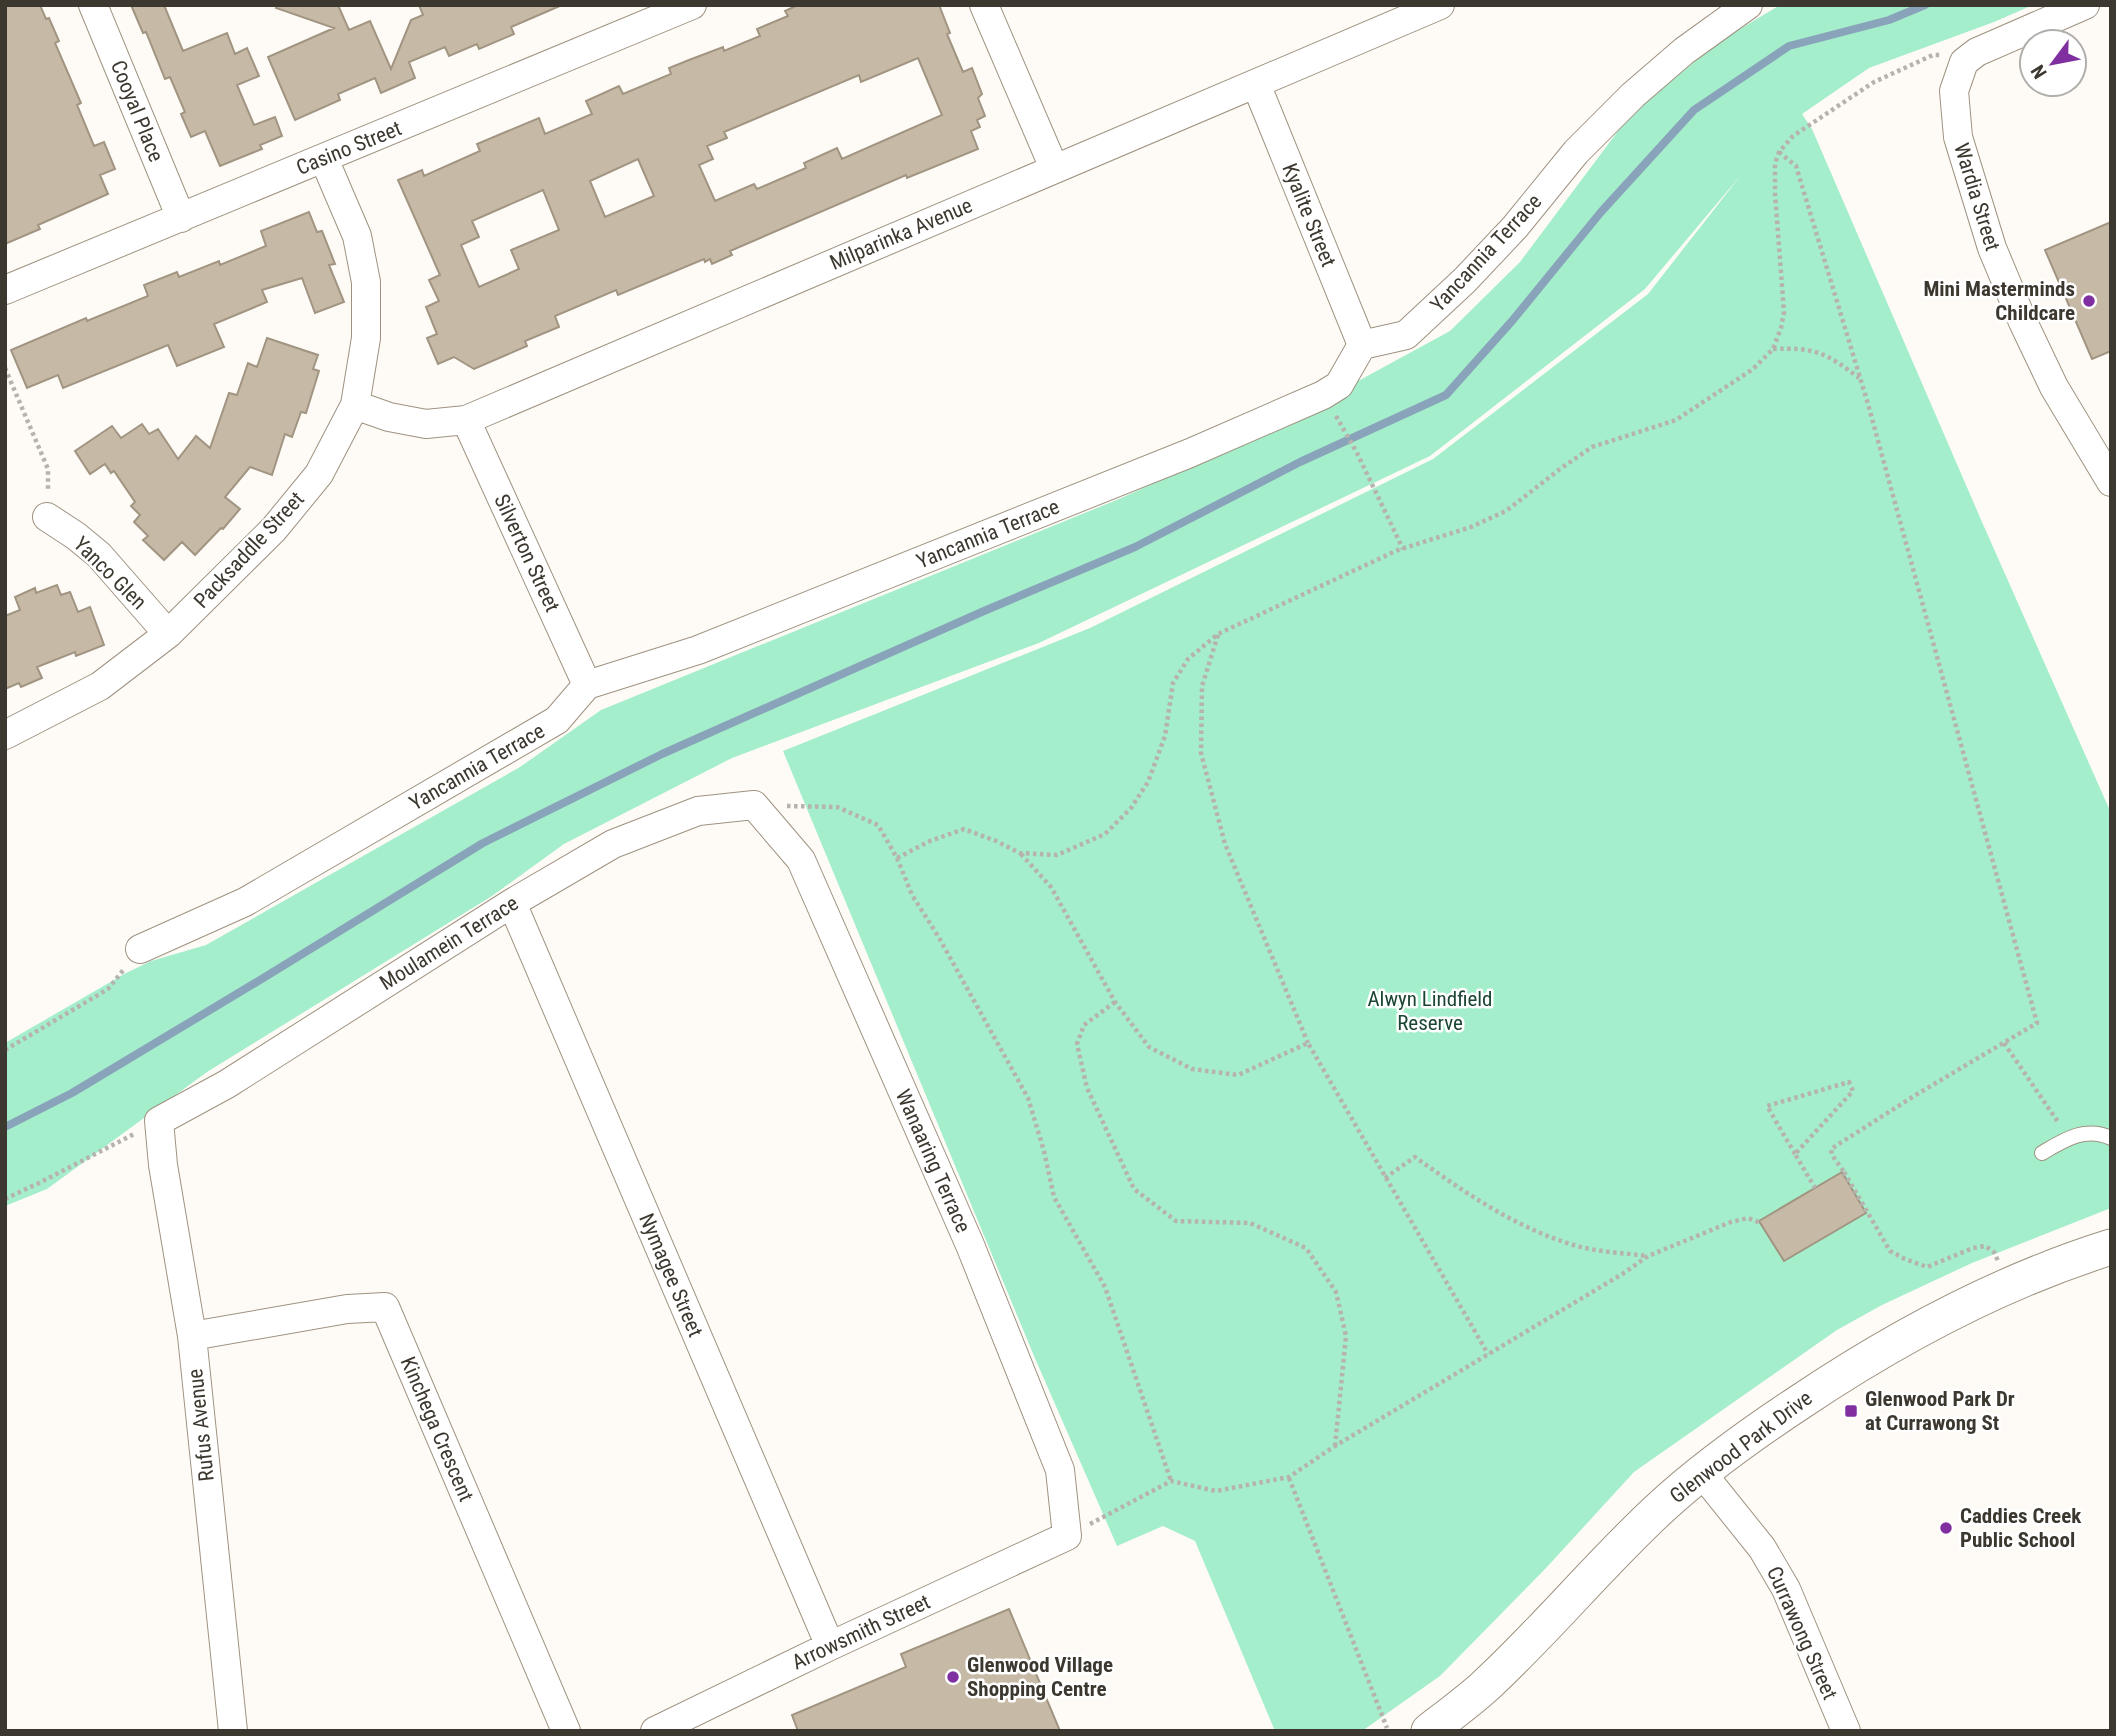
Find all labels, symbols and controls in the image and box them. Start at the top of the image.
north arrow [2018,28,2088,98]
street label: Cooyal Place [106,57,168,165]
text: N [2026,61,2052,83]
street label: Casino Street [293,116,405,180]
street label: Wardia Street [1949,140,2005,254]
street label: Kyalite Street [1277,160,1341,270]
street label: Yancannia Terrace [1426,189,1547,317]
street label: Milparinka Avenue [826,193,976,275]
place label: Mini Masterminds Childcare [1923,277,2075,325]
marker: Mini Masterminds Childcare [2081,293,2097,309]
street label: Packsaddle Street [189,487,309,613]
street label: Silverton Street [489,490,565,616]
street label: Yancannia Terrace [913,494,1063,574]
street label: Yanco Glen [69,532,151,614]
street label: Yancannia Terrace [405,719,549,815]
street label: Moulamein Terrace [376,891,523,995]
park label: Alwyn Lindfield Reserve [1367,987,1493,1035]
street label: Wanaaring Terrace [891,1086,975,1236]
street label: Nymagee Street [634,1210,708,1340]
street label: Kinchega Crescent [396,1353,478,1505]
street label: Rufus Avenue [183,1367,219,1482]
street label: Glenwood Park Drive [1665,1386,1817,1508]
place label: Glenwood Park Dr at Currawong St [1865,1387,2015,1435]
marker: Glenwood Park Dr at Currawong St [1843,1403,1859,1419]
place label: Caddies Creek Public School [1960,1504,2082,1552]
marker: Caddies Creek Public School [1938,1520,1954,1536]
street label: Currawong Street [1762,1563,1842,1703]
street label: Arrowsmith Street [788,1590,934,1674]
place label: Glenwood Village Shopping Centre [967,1653,1113,1701]
marker: Glenwood Village Shopping Centre [945,1669,961,1685]

